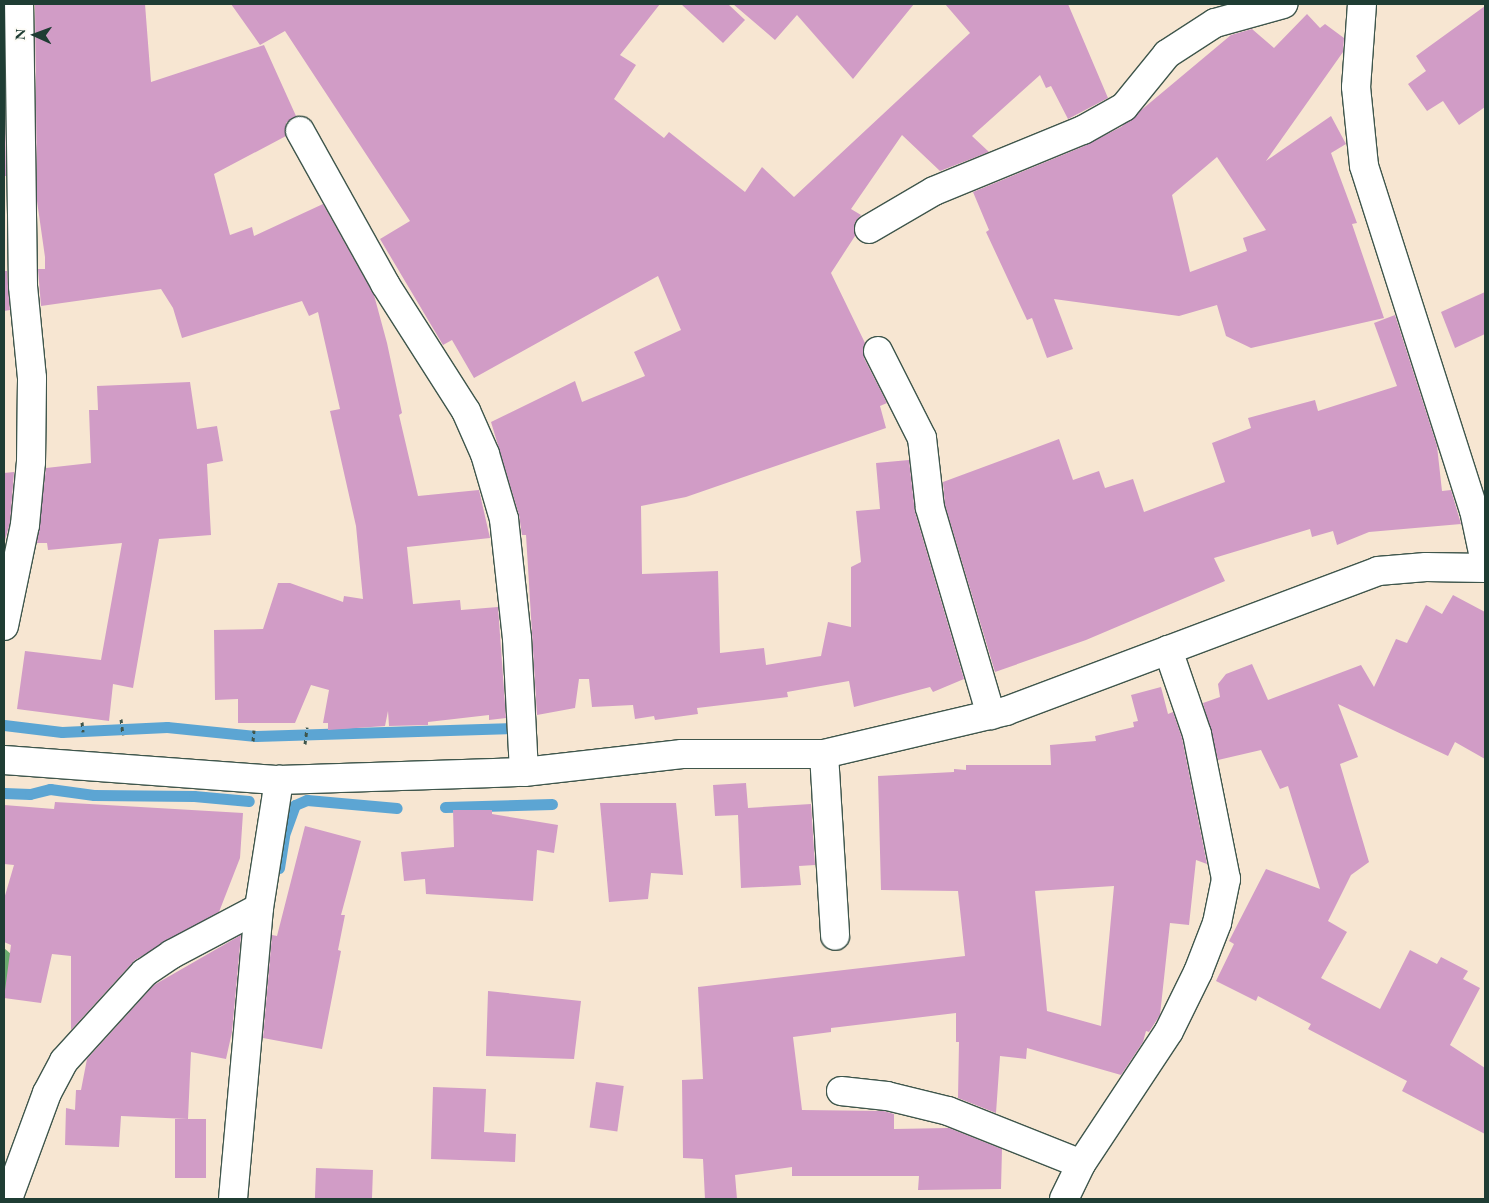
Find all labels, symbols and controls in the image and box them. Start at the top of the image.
north arrow [10,10,60,60]
text: N [11,29,29,40]

